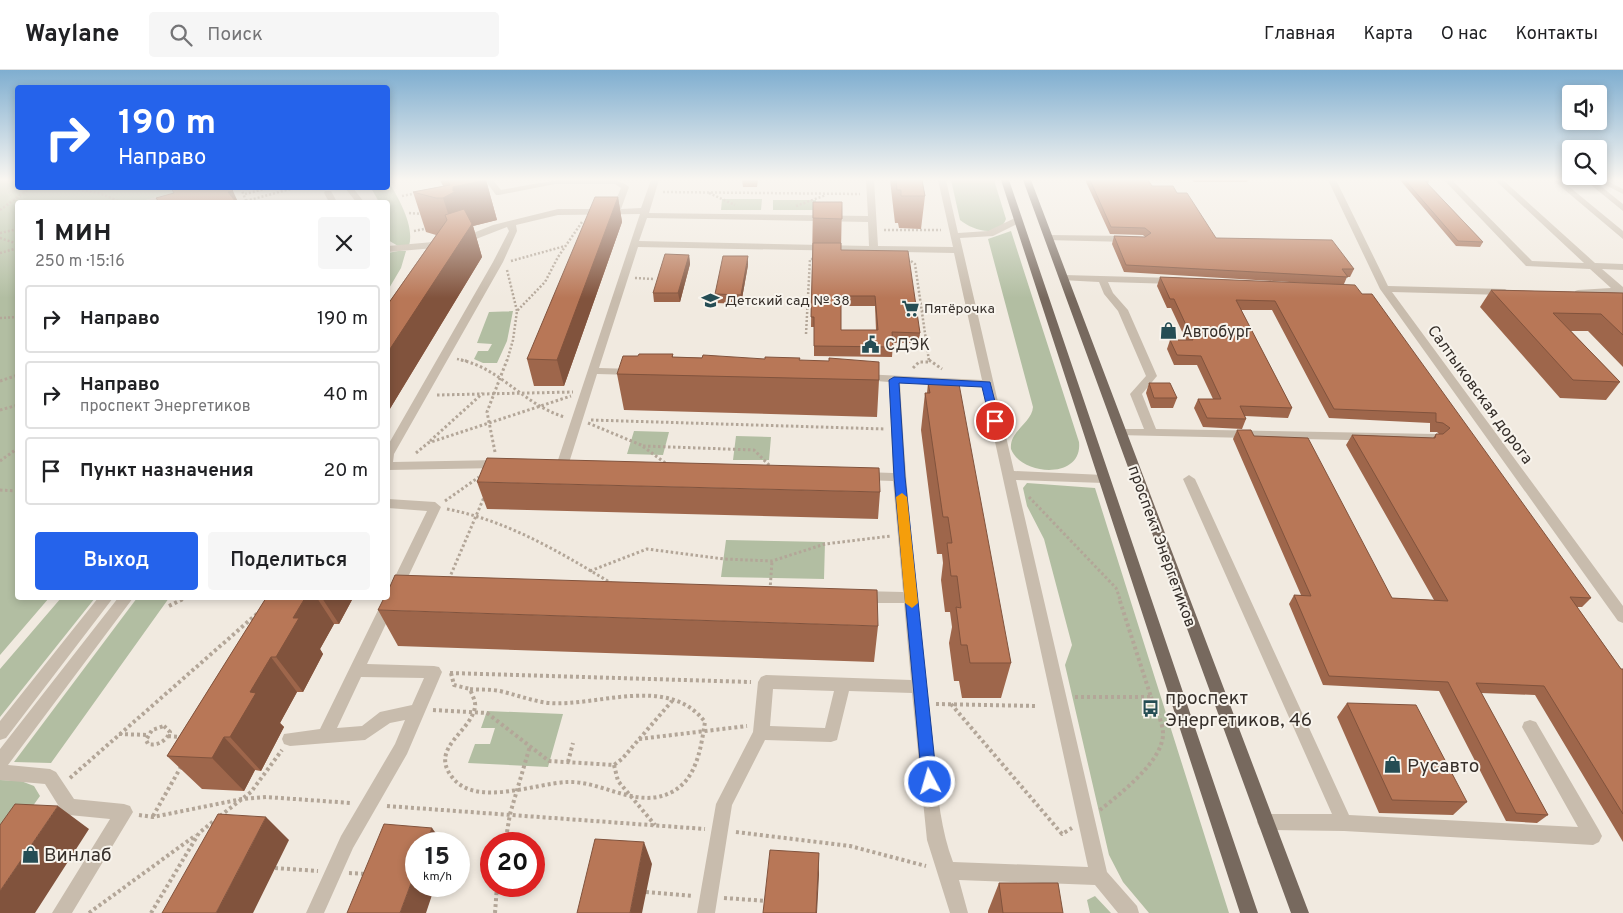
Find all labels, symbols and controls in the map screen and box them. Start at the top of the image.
search box [149,12,499,57]
text: Waylane [25,20,119,50]
icon: search [167,21,195,49]
text: Поиск [207,23,263,47]
text: Главная [1264,23,1335,46]
text: Карта [1363,23,1413,46]
text: О нас [1441,23,1487,46]
text: Контакты [1515,23,1598,46]
map controls [1562,85,1607,185]
button: sound [1562,85,1607,130]
text: 190 m [118,102,216,146]
icon: right [35,105,100,170]
button: search [1562,140,1607,185]
text: Направо [118,145,206,172]
text: 1 мин [35,214,112,251]
button: close [318,217,370,269]
text: 250 m · 15:16 [35,252,125,272]
school or university icon: Детский сад № 38 [701,290,721,310]
place label: Детский сад № 38 [725,293,850,310]
supermarket icon: Пятёрочка [900,298,920,318]
place label: Пятёрочка [924,301,995,318]
icon: right [37,305,65,333]
text: Направо [80,307,160,331]
text: 190 m [317,307,368,331]
shop icon: Автобург [1158,321,1178,341]
street label: Салтыковская дорога [1422,322,1537,469]
place label: Автобург [1182,323,1252,343]
public building icon: СДЭК [861,334,881,354]
place label: СДЭК [885,336,930,356]
text: Направо [80,373,160,397]
icon: right [37,381,65,409]
text: 40 m [323,383,368,407]
text: проспект Энергетиков [80,397,251,417]
pin [974,400,1016,442]
icon: arrive [981,407,1009,435]
icon: arrive [37,457,65,485]
text: Пункт назначения [80,459,254,483]
text: 20 m [324,459,368,483]
street label: проспект Энергетиков [1123,463,1200,630]
button: Выход [35,532,198,590]
button: Поделиться [208,532,370,590]
place label: проспект Энергетиков, 46 [1165,687,1312,733]
bus stop icon: проспект Энергетиков, 46 [1141,698,1161,718]
position arrow [903,755,955,807]
shop icon: Русавто [1383,755,1403,775]
place label: Русавто [1407,755,1479,779]
speed limit sign: 20 [480,832,545,897]
text: 15 [425,842,450,874]
shop icon: Винлаб [20,844,40,864]
place label: Винлаб [44,844,112,868]
text: km/h [423,869,452,885]

